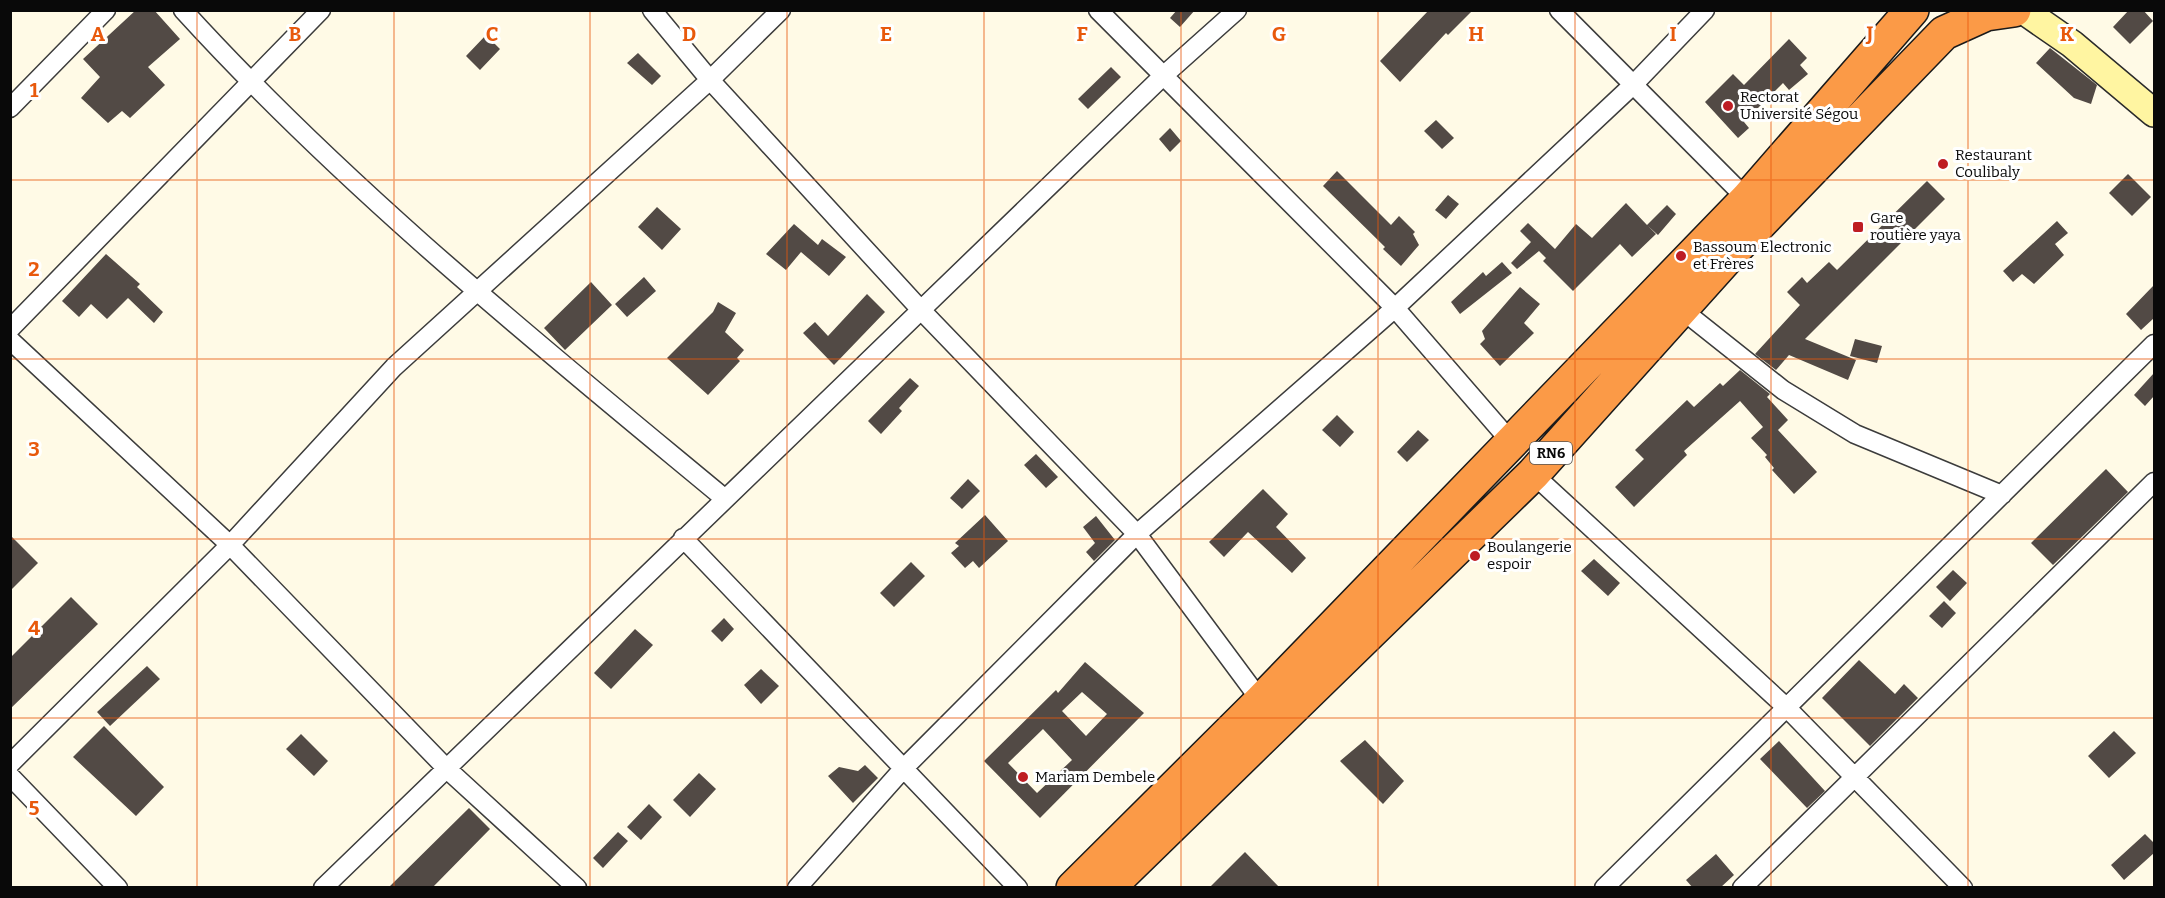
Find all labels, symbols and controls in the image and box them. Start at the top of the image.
text: A [91,22,106,46]
text: B [289,22,302,46]
text: C [486,22,498,46]
text: D [682,22,696,46]
text: E [880,22,892,46]
text: F [1076,22,1088,46]
text: G [1272,22,1286,46]
text: H [1468,22,1484,46]
text: I [1669,22,1677,46]
text: J [1866,22,1874,46]
text: K [2060,22,2075,46]
text: 1 [30,78,39,102]
place label: Rectorat Université Ségou [1740,88,1858,123]
marker: Rectorat Université Ségou [1721,99,1735,113]
place label: Restaurant Coulibaly [1955,146,2033,181]
marker: Restaurant Coulibaly [1936,157,1950,171]
place label: Gare routière yaya [1870,209,1961,244]
marker: Gare routière yaya [1851,220,1865,234]
place label: Bassoum Electronic et Frères [1693,238,1832,273]
marker: Bassoum Electronic et Frères [1674,249,1688,263]
text: 2 [28,257,40,281]
text: 3 [28,437,40,461]
road number: RN6 [1530,442,1572,464]
place label: Boulangerie espoir [1487,538,1572,573]
marker: Boulangerie espoir [1468,549,1482,563]
text: 4 [28,616,40,640]
place label: Mariam Dembele [1035,768,1155,786]
marker: Mariam Dembele [1016,770,1030,784]
text: 5 [29,796,40,820]

